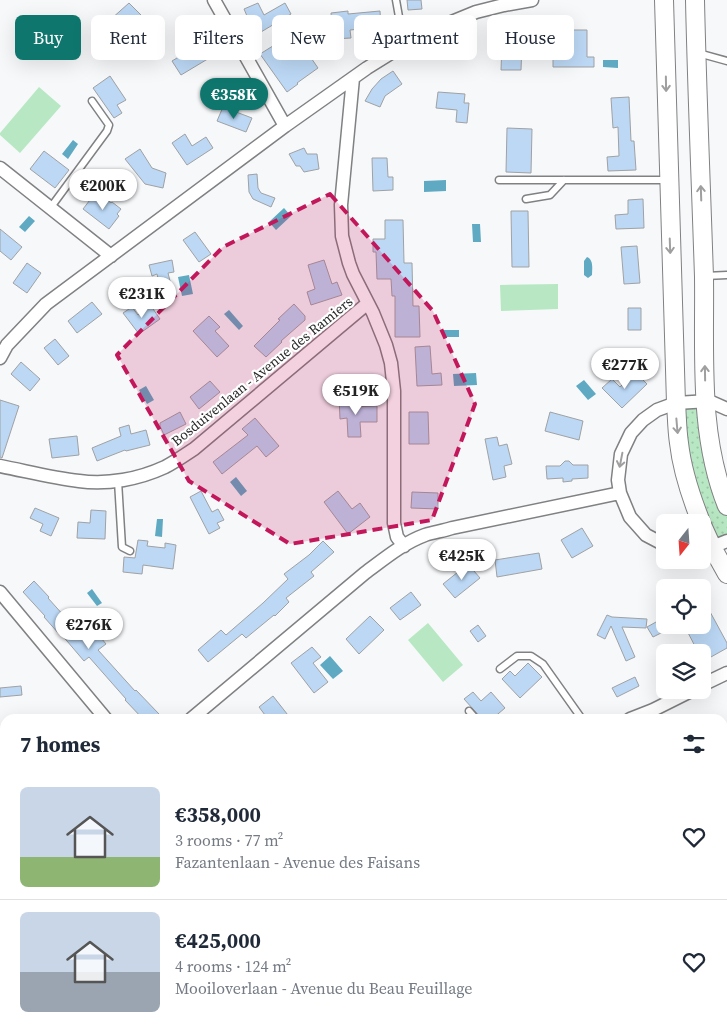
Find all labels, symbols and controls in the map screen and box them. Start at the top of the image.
chip: Buy [15,15,81,60]
chip: Rent [91,15,165,60]
chip: Filters [175,15,262,60]
chip: New [272,15,344,60]
chip: Apartment [354,15,477,60]
chip: House [487,15,574,60]
one-way arrow [661,75,671,91]
pin: €358K [199,78,269,120]
text: €358K [211,83,257,105]
pin: €200K [68,168,138,211]
text: €200K [80,174,126,196]
one-way arrow [696,185,706,202]
one-way arrow [666,238,675,254]
pin: €231K [107,276,177,319]
text: €231K [119,282,165,304]
street label: Bosduivenlaan - Avenue des Ramiers [167,291,357,451]
pin: €277K [590,348,660,390]
text: €277K [602,353,648,375]
one-way arrow [700,365,710,382]
pin: €519K [321,374,391,416]
text: €519K [333,379,379,401]
one-way arrow [673,418,682,434]
one-way arrow [615,452,625,468]
north arrow [656,514,711,569]
map controls [656,514,711,699]
pin: €425K [427,538,497,581]
text: €425K [439,544,485,566]
button: locate [656,579,711,634]
pin: €276K [54,608,124,650]
text: €276K [66,613,112,635]
button: layers [656,644,711,699]
text: 7 homes [20,730,100,759]
icon: filters [680,730,708,758]
text: €358,000 [175,800,261,829]
icon: home [60,807,120,867]
icon: heart [680,823,708,851]
text: 3 rooms · 77 m² [175,829,283,851]
text: Fazantenlaan - Avenue des Faisans [175,851,420,873]
text: €425,000 [175,926,261,955]
icon: home [60,932,120,992]
icon: heart [680,948,708,976]
text: 4 rooms · 124 m² [175,955,291,977]
text: Mooiloverlaan - Avenue du Beau Feuillage [175,977,472,999]

